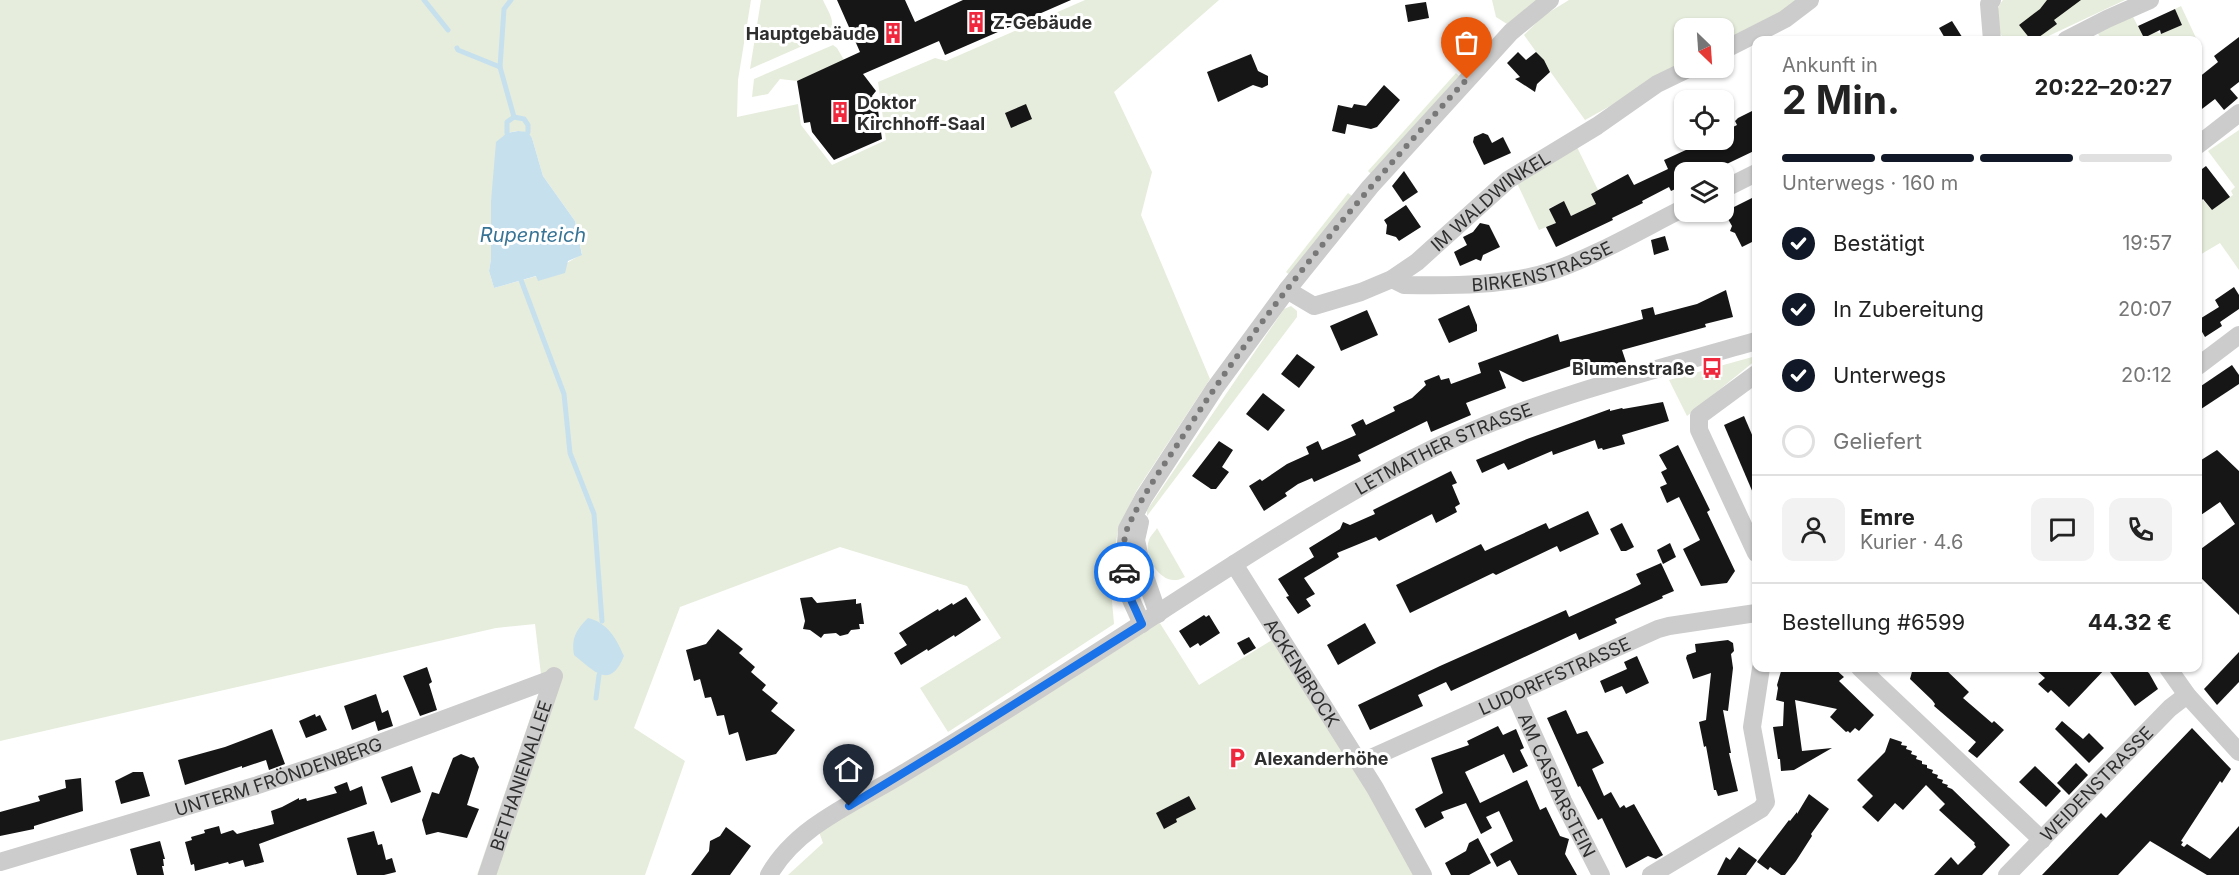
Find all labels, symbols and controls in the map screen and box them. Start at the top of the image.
building icon: Z-Gebäude [964,10,988,34]
place label: Z-Gebäude [993,12,1092,33]
pin [1441,17,1492,79]
north arrow [1674,18,1734,78]
map controls [1674,18,1734,222]
building icon: Hauptgebäude [881,21,905,45]
place label: Hauptgebäude [746,23,876,44]
icon: bag [1450,26,1483,59]
text: Ankunft in [1782,53,1878,77]
text: 20:22–20:27 [2035,74,2172,100]
text: 2 Min. [1782,76,1900,123]
button: locate [1674,90,1734,150]
place label: Doktor Kirchhoff-Saal [857,92,985,134]
building icon: Doktor Kirchhoff-Saal [828,100,852,124]
street label: IM WALDWINKEL [1426,147,1554,255]
button: layers [1674,162,1734,222]
text: Unterwegs · 160 m [1782,171,1958,195]
water label: Rupenteich [480,223,586,247]
icon: check [1782,227,1815,260]
text: Bestätigt [1833,230,1925,256]
text: 19:57 [2122,231,2172,255]
street label: BIRKENSTRASSE [1471,236,1616,295]
icon: check [1782,293,1815,326]
text: In Zubereitung [1833,296,1984,322]
text: 20:07 [2118,297,2172,321]
bus stop icon: Blumenstraße [1700,356,1724,380]
place label: Blumenstraße [1572,358,1695,379]
icon: check [1782,359,1815,392]
text: Unterwegs [1833,362,1946,388]
text: 20:12 [2121,363,2172,387]
street label: LETMATHER STRASSE [1351,398,1535,499]
text: Geliefert [1833,428,1922,454]
button: person [1782,498,1845,561]
button: chat [2031,498,2094,561]
button: phone [2109,498,2172,561]
text: Emre [1860,504,1915,530]
text: Kurier · 4.6 [1860,530,1963,554]
courier [1094,542,1154,602]
icon: car [1108,556,1141,589]
text: Bestellung #6599 [1782,609,1965,635]
text: 44.32 € [2088,609,2172,635]
street label: ACKENBROCK [1260,614,1344,730]
street label: LUDORFFSTRASSE [1475,632,1634,719]
street label: BETHANIENALLEE [485,698,556,853]
street label: AM CASPARSTEIN [1514,709,1600,860]
street label: WEIDENSTRASSE [2036,722,2157,845]
street label: UNTERM FRÖNDENBERG [172,733,385,820]
pin [823,744,874,806]
parking icon: Alexanderhöhe [1225,746,1249,770]
place label: Alexanderhöhe [1254,748,1389,769]
icon: home [832,753,865,786]

